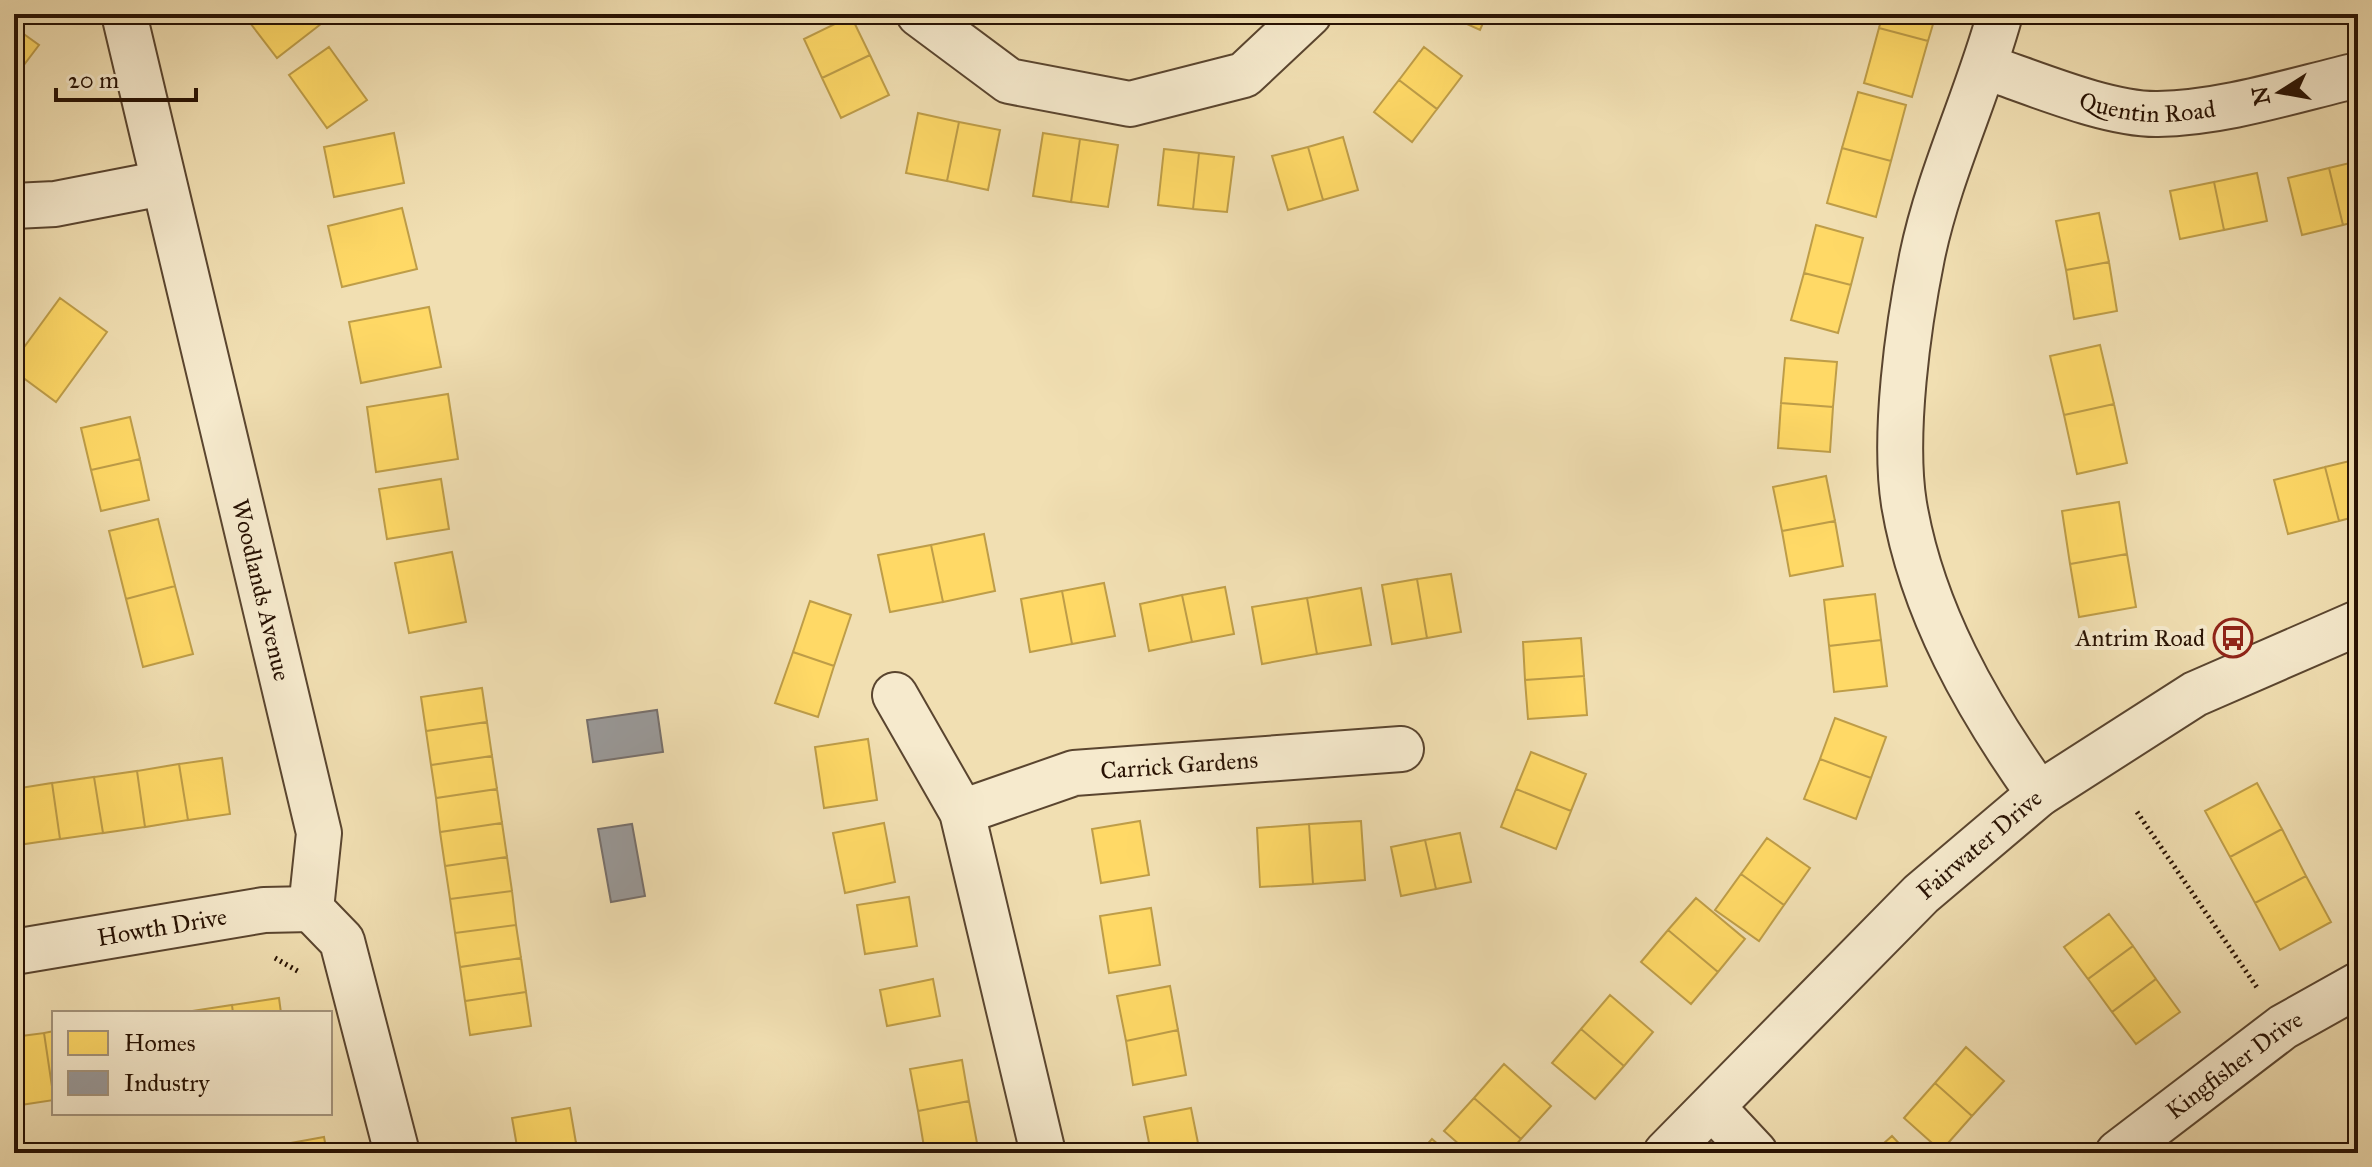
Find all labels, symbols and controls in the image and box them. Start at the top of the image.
scale bar [56,52,196,102]
north arrow [2240,52,2320,132]
text: 20 m [68,65,119,95]
text: N [2246,84,2276,107]
street label: Quentin Road [2076,85,2217,129]
street label: Woodlands Avenue [225,496,297,684]
bus stop icon: Antrim Road [2212,617,2254,659]
place label: Antrim Road [2074,623,2205,653]
street label: Carrick Gardens [1099,745,1259,786]
street label: Fairwater Drive [1911,783,2048,906]
street label: Howth Drive [95,902,229,953]
street label: Kingfisher Drive [2160,1004,2308,1126]
legend [52,1011,332,1115]
text: Homes [124,1028,196,1058]
text: Industry [124,1068,210,1098]

